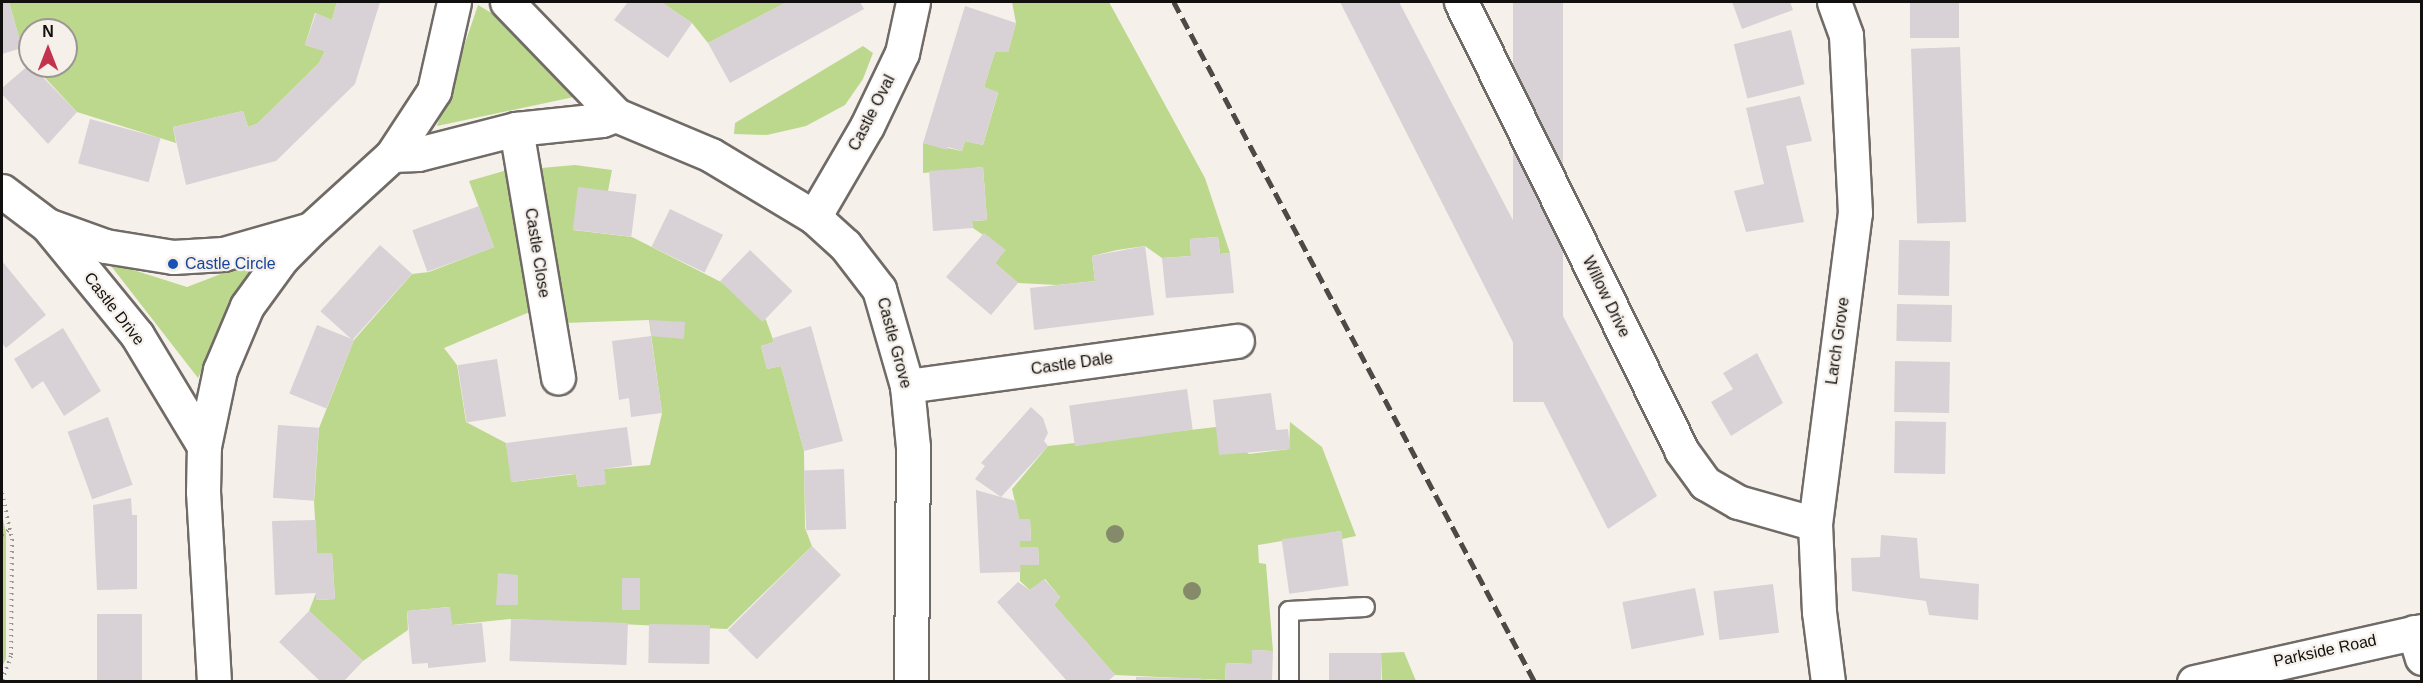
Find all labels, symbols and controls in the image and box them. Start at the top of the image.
north arrow [18,18,78,78]
text: N [42,23,54,40]
street label: Castle Oval [845,72,899,154]
street label: Castle Close [520,207,554,299]
street label: Willow Drive [1578,253,1634,341]
place label: Castle Circle [185,254,276,274]
marker: Castle Circle [166,257,180,271]
street label: Castle Drive [80,269,148,349]
street label: Castle Grove [873,295,915,391]
street label: Larch Grove [1822,296,1854,386]
street label: Castle Dale [1030,349,1114,379]
street label: Parkside Road [2272,631,2378,671]

